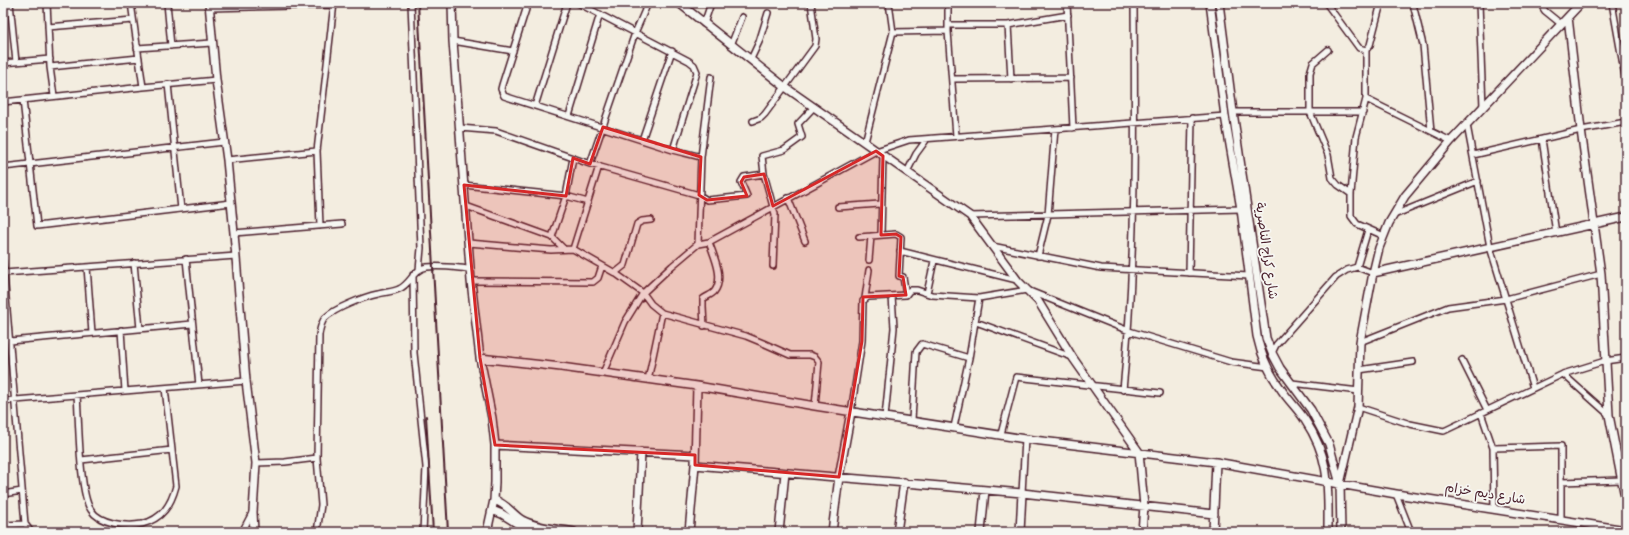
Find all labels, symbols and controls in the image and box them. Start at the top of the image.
street label: شارع كراج الناصرية [1251,201,1279,301]
street label: شارع ديم خزام [1444,481,1526,510]

